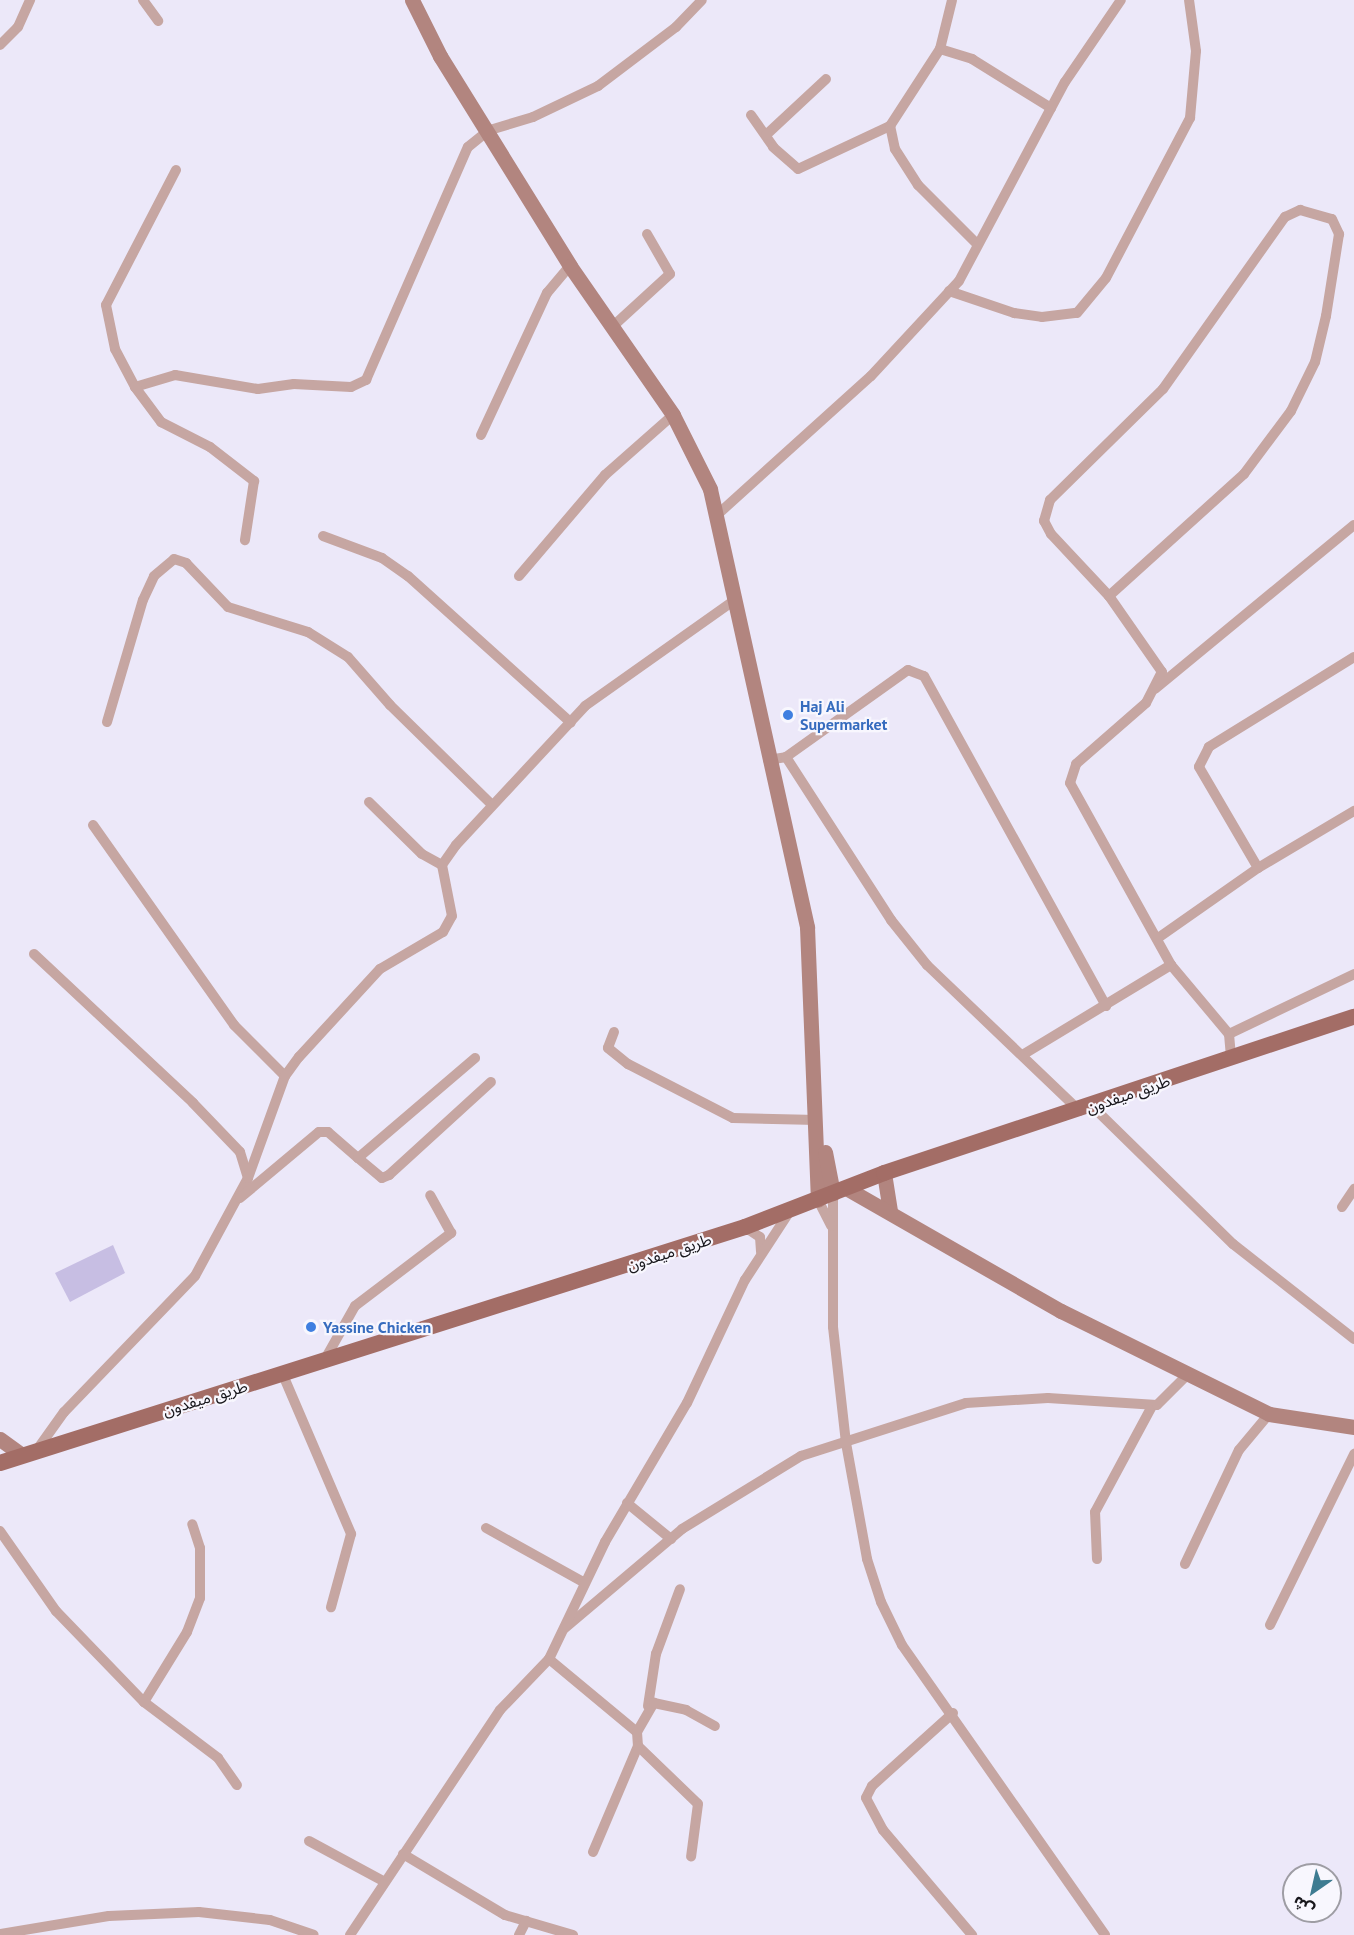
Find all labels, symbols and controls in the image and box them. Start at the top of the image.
place label: Haj Ali Supermarket [800,696,887,734]
marker: Haj Ali Supermarket [781,708,795,722]
street label: طريق ميفدون [1083,1071,1173,1117]
street label: طريق ميفدون [624,1229,714,1275]
place label: Yassine Chicken [323,1317,431,1337]
marker: Yassine Chicken [304,1320,318,1334]
street label: طريق ميفدون [160,1376,250,1420]
north arrow [1282,1863,1342,1923]
text: ش [1288,1892,1318,1921]

